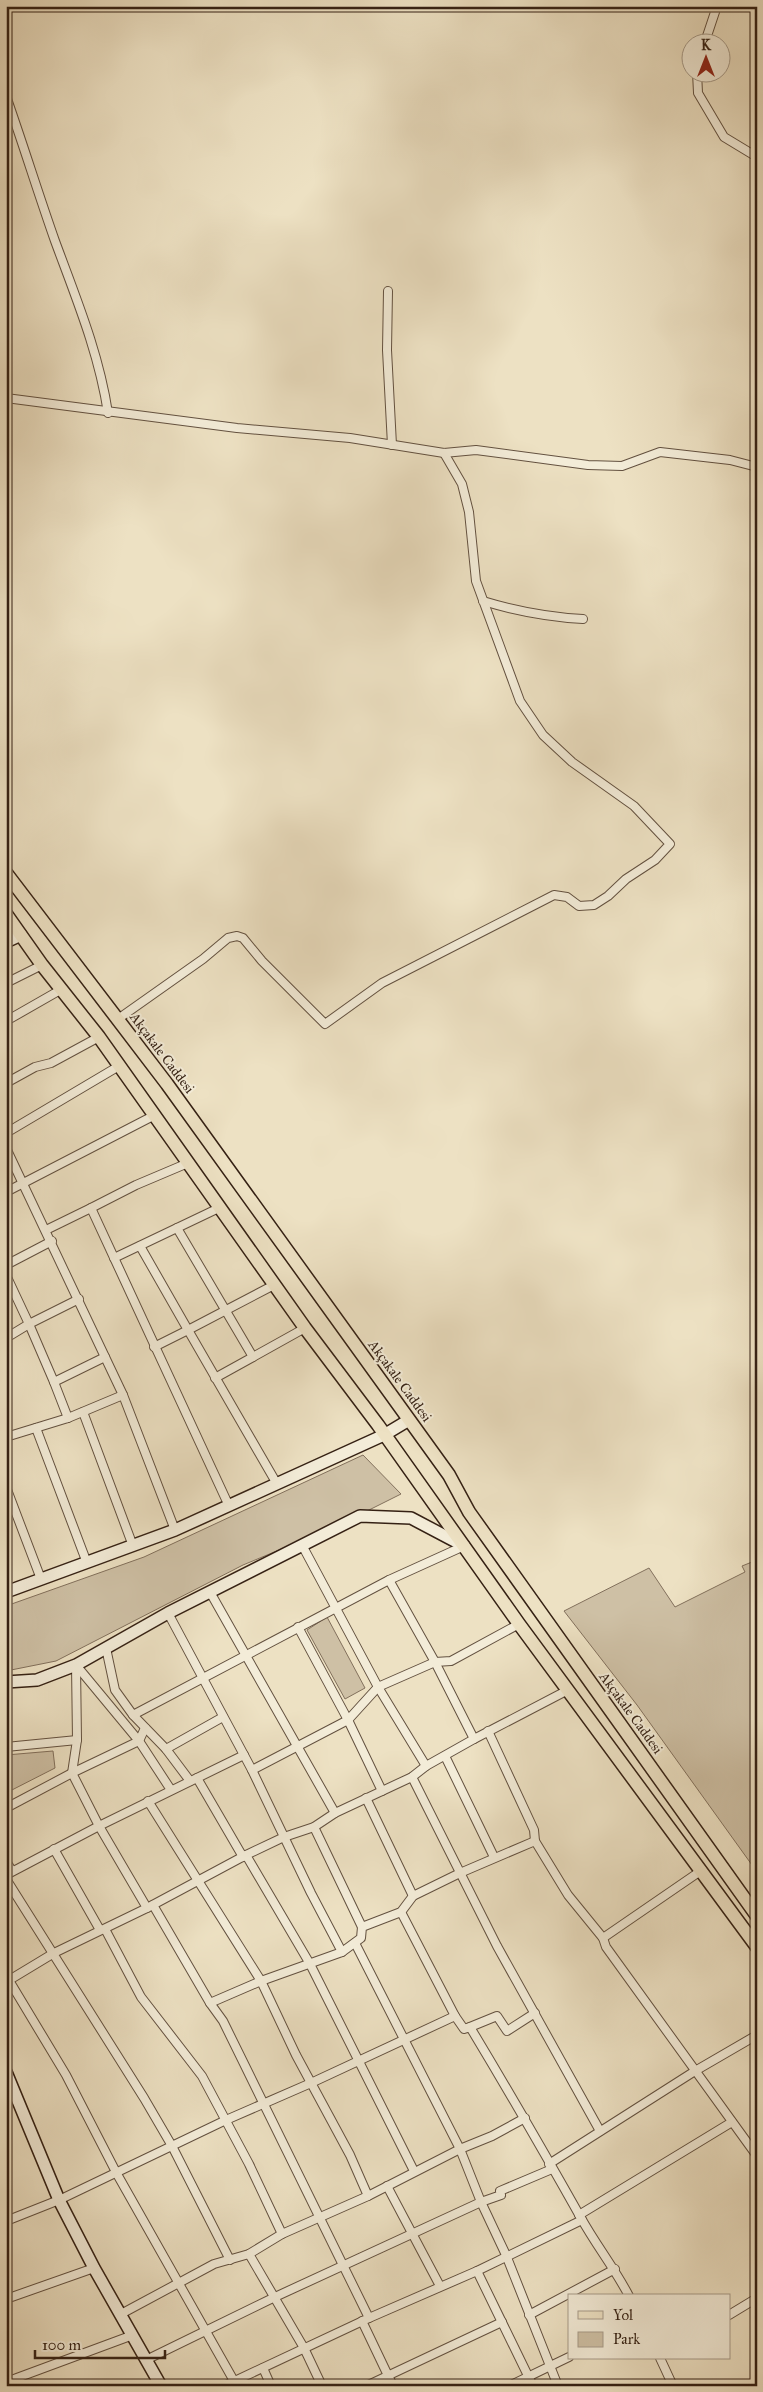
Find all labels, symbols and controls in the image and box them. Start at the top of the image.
north arrow [680,32,730,82]
text: K [701,37,712,54]
street label: Akçakale Caddesi [125,1008,198,1097]
street label: Akçakale Caddesi [364,1336,435,1425]
street label: Akçakale Caddesi [595,1668,666,1757]
legend [568,2294,730,2360]
text: Yol [613,2306,634,2324]
scale bar [35,2327,165,2359]
text: Park [613,2330,640,2348]
text: 100 m [42,2336,82,2354]

